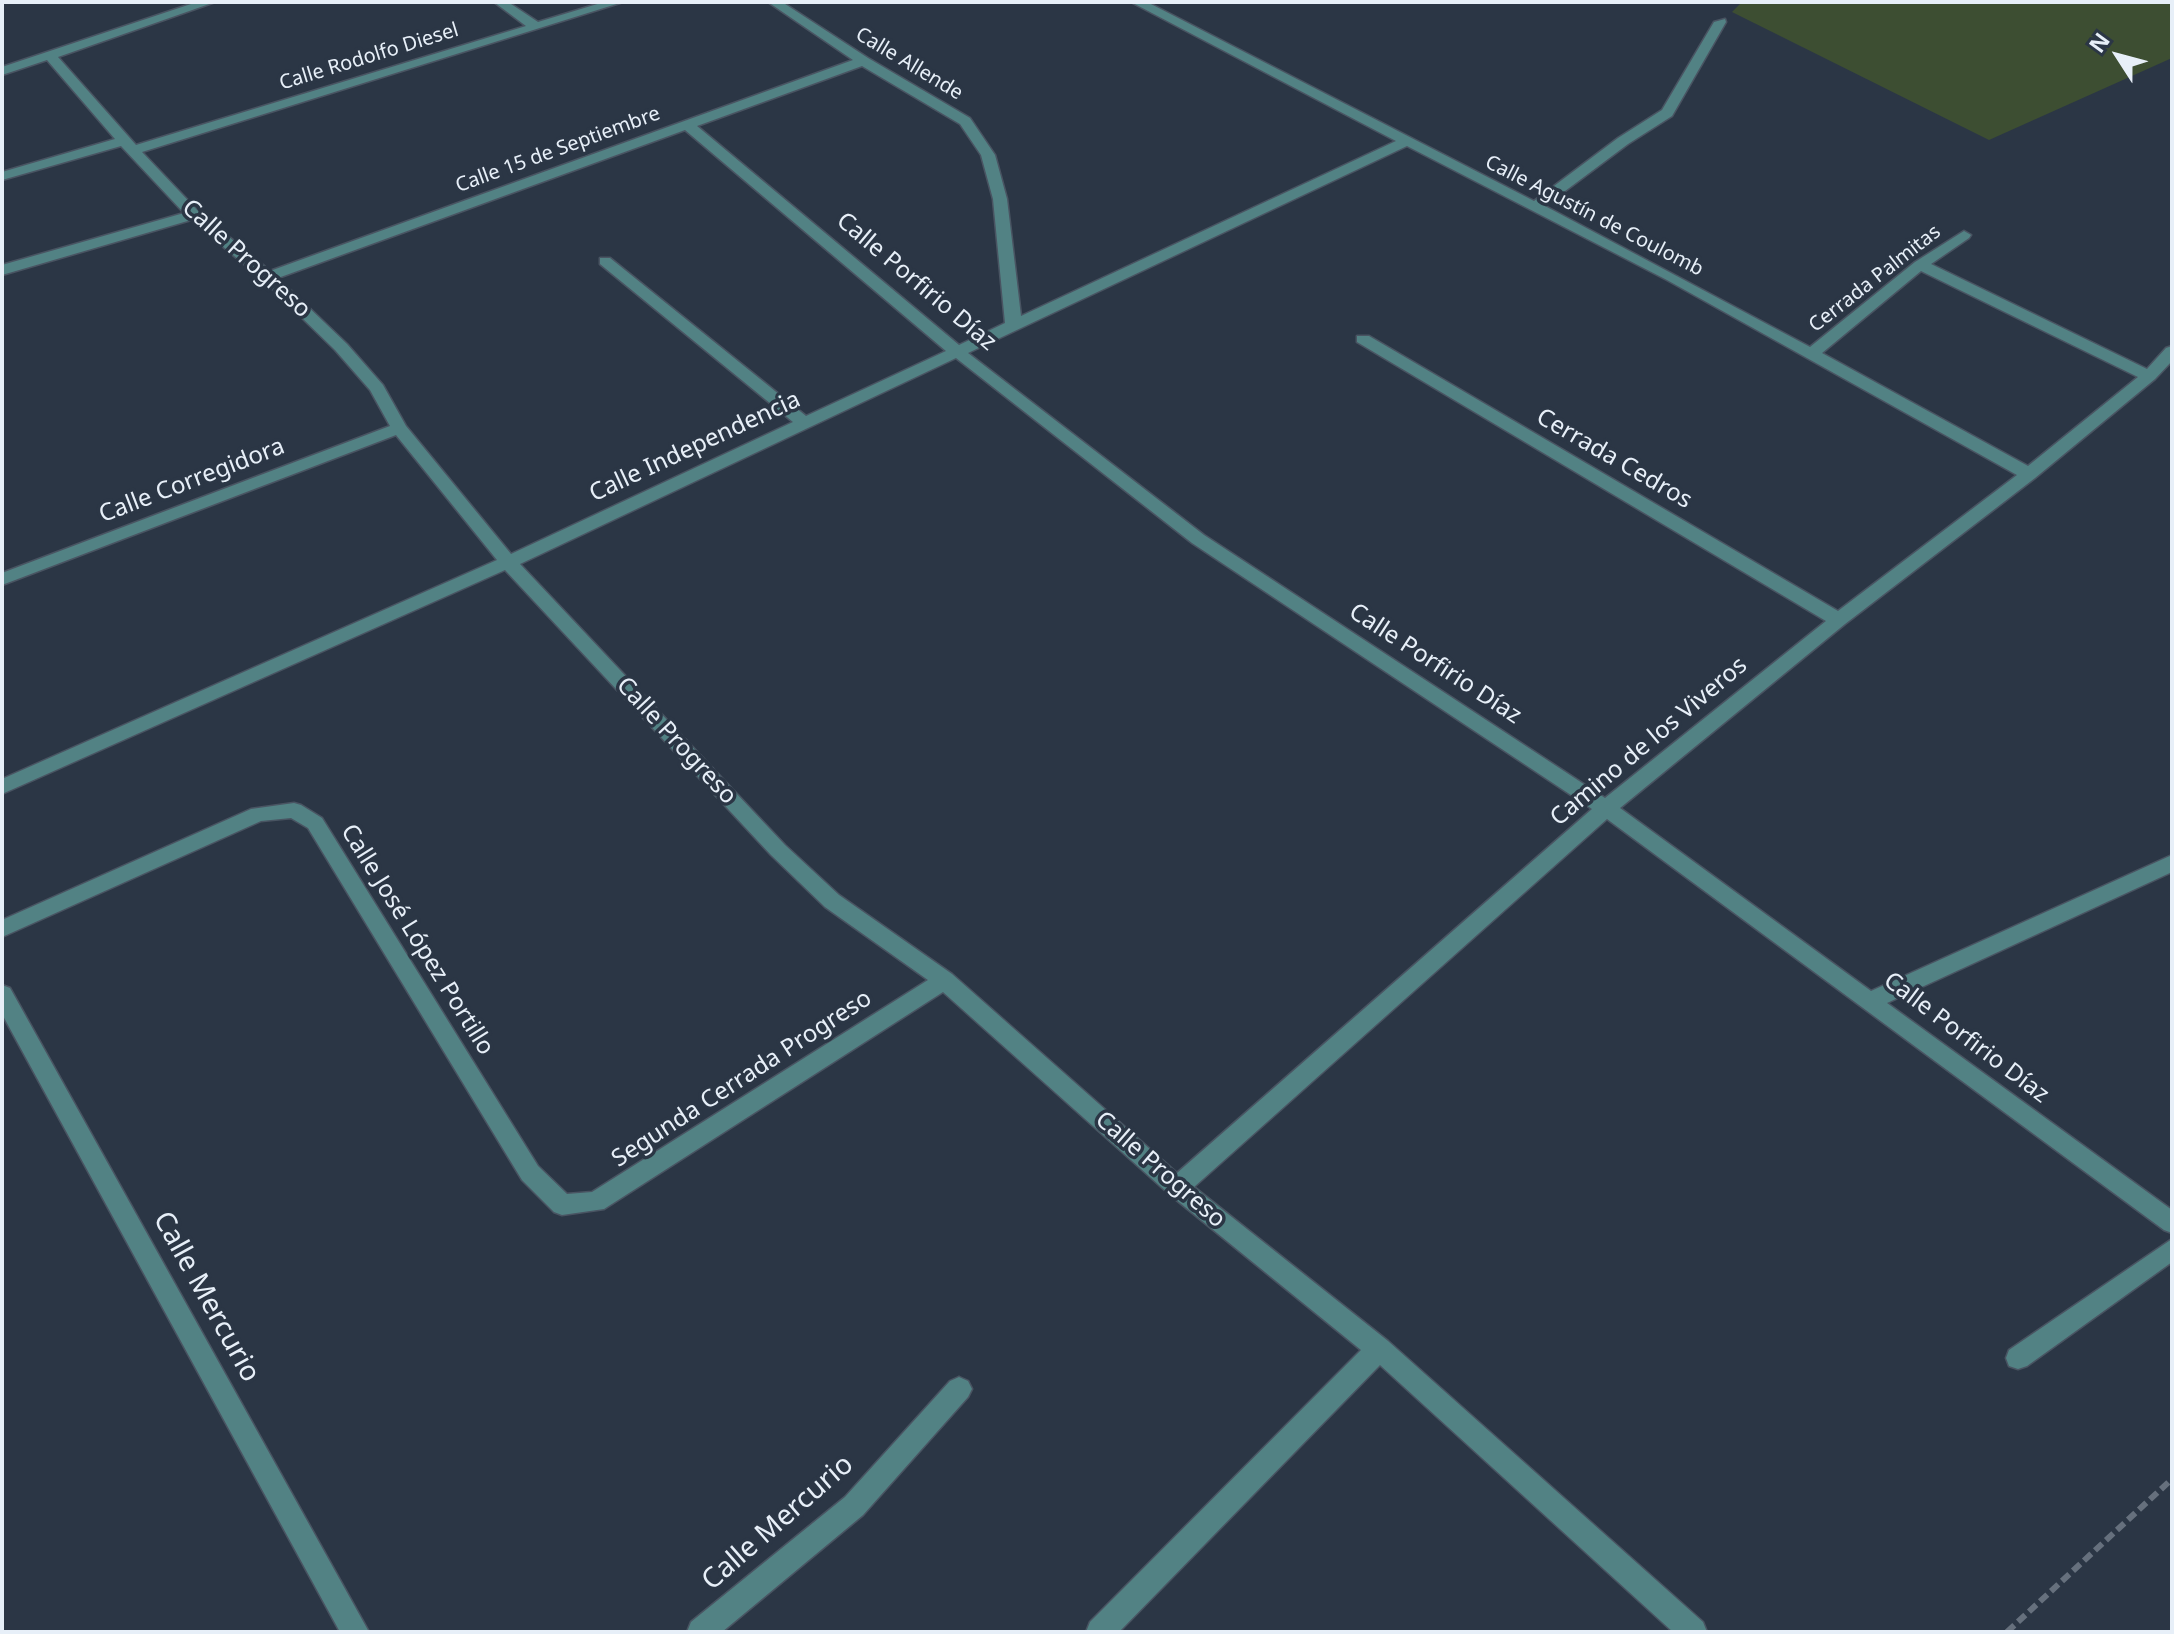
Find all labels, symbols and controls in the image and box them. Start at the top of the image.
north arrow [2078,16,2158,96]
street label: Calle Rodolfo Diesel [277,18,461,96]
street label: Calle Allende [851,23,967,105]
text: N [2081,26,2116,58]
street label: Calle 15 de Septiembre [452,102,664,198]
street label: Calle Agustín de Coulomb [1481,150,1707,282]
street label: Calle Progreso [176,194,316,324]
street label: Calle Porfirio Díaz [830,207,1002,357]
street label: Cerrada Palmitas [1804,220,1946,338]
street label: Calle Independencia [585,385,805,509]
street label: Cerrada Cedros [1531,403,1697,515]
street label: Calle Corregidora [95,432,289,530]
street label: Calle Porfirio Díaz [1343,598,1527,730]
street label: Camino de los Viveros [1545,651,1753,833]
street label: Calle Progreso [610,672,742,810]
street label: Calle José López Portillo [334,819,500,1061]
street label: Calle Porfirio Díaz [1878,966,2054,1110]
street label: Segunda Cerrada Progreso [607,984,877,1174]
street label: Calle Progreso [1089,1106,1231,1234]
street label: Calle Mercurio [145,1206,267,1388]
street label: Calle Mercurio [695,1448,861,1598]

